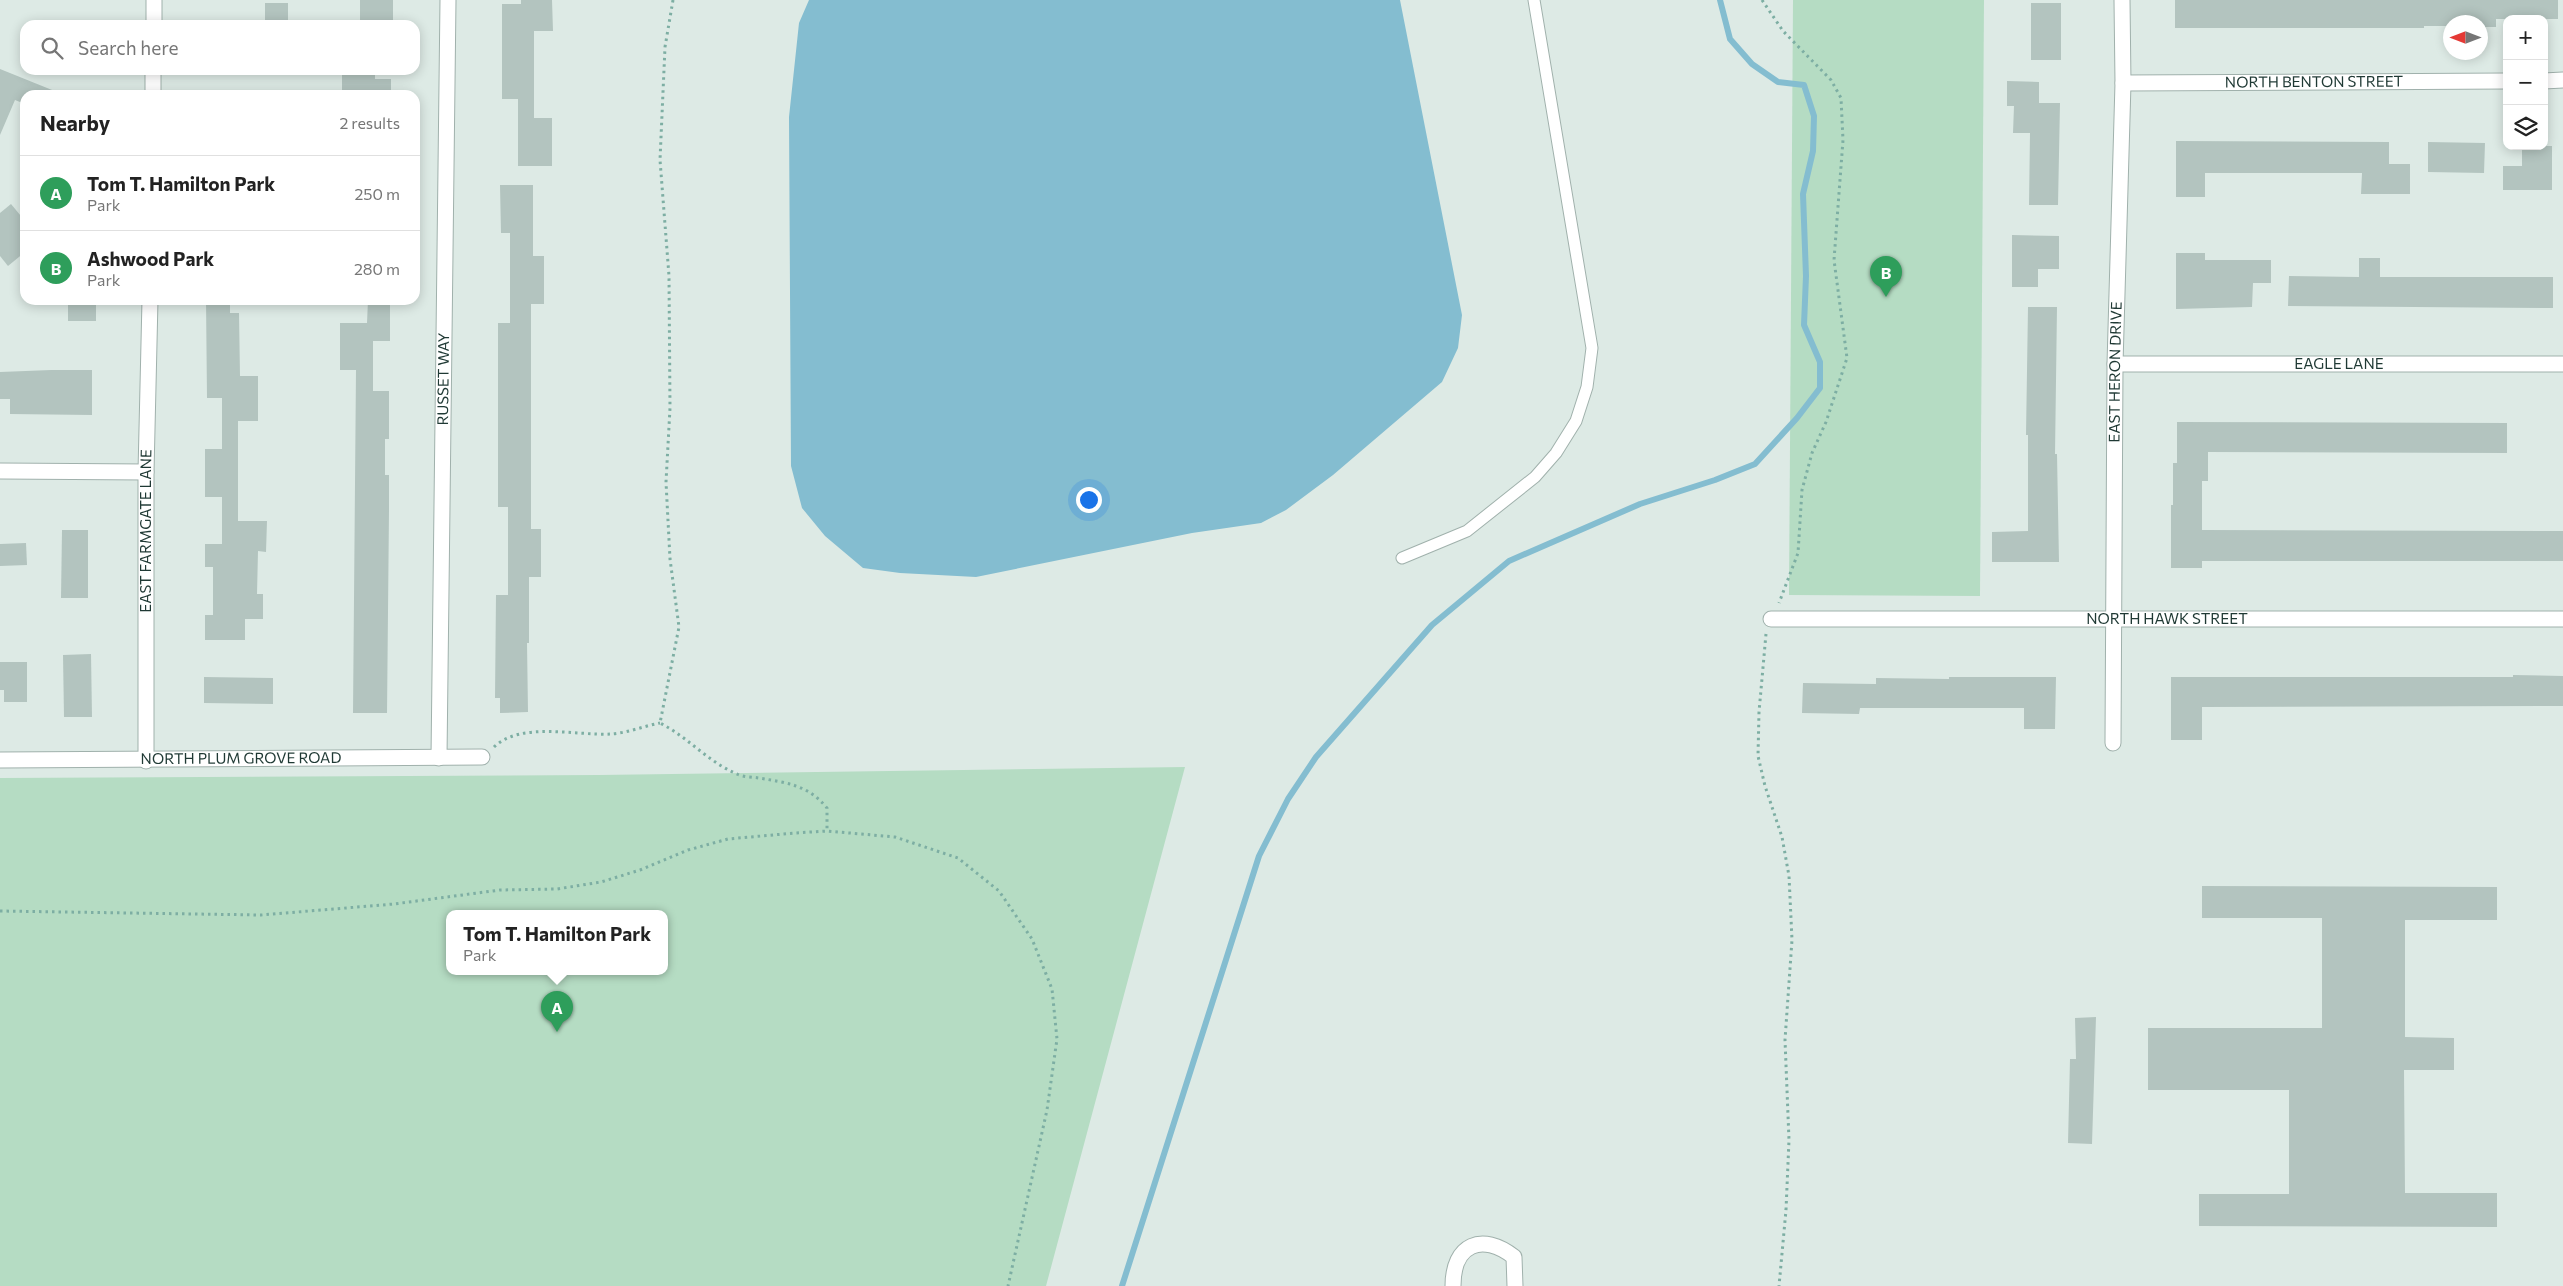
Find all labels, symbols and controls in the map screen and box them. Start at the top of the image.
north arrow [2443,15,2488,60]
map controls [2503,15,2548,150]
button: + [2503,15,2548,60]
search box [20,20,420,75]
icon: search [38,34,66,62]
text: Search here [78,36,178,59]
button: − [2503,60,2548,105]
street label: NORTH BENTON STREET [2225,72,2404,90]
button: layers [2503,105,2548,150]
text: Nearby [40,110,110,135]
text: 2 results [339,113,400,132]
text: Tom T. Hamilton Park [87,172,275,195]
text: A [50,184,62,203]
text: 250 m [354,184,400,203]
text: Park [87,195,120,214]
text: Ashwood Park [87,247,214,270]
pin: B [1870,256,1902,297]
text: B [51,259,61,278]
text: 280 m [354,259,400,278]
text: Park [87,270,120,289]
street label: EAST HERON DRIVE [2105,301,2125,443]
street label: RUSSET WAY [433,332,452,426]
street label: EAGLE LANE [2294,354,2384,372]
street label: EAST FARMGATE LANE [136,449,155,613]
your location [1076,487,1102,513]
street label: NORTH HAWK STREET [2086,609,2248,627]
street label: NORTH PLUM GROVE ROAD [140,748,341,767]
popup [446,910,668,975]
text: Tom T. Hamilton Park [463,922,651,945]
text: Park [463,945,496,964]
pin: A [541,991,573,1032]

